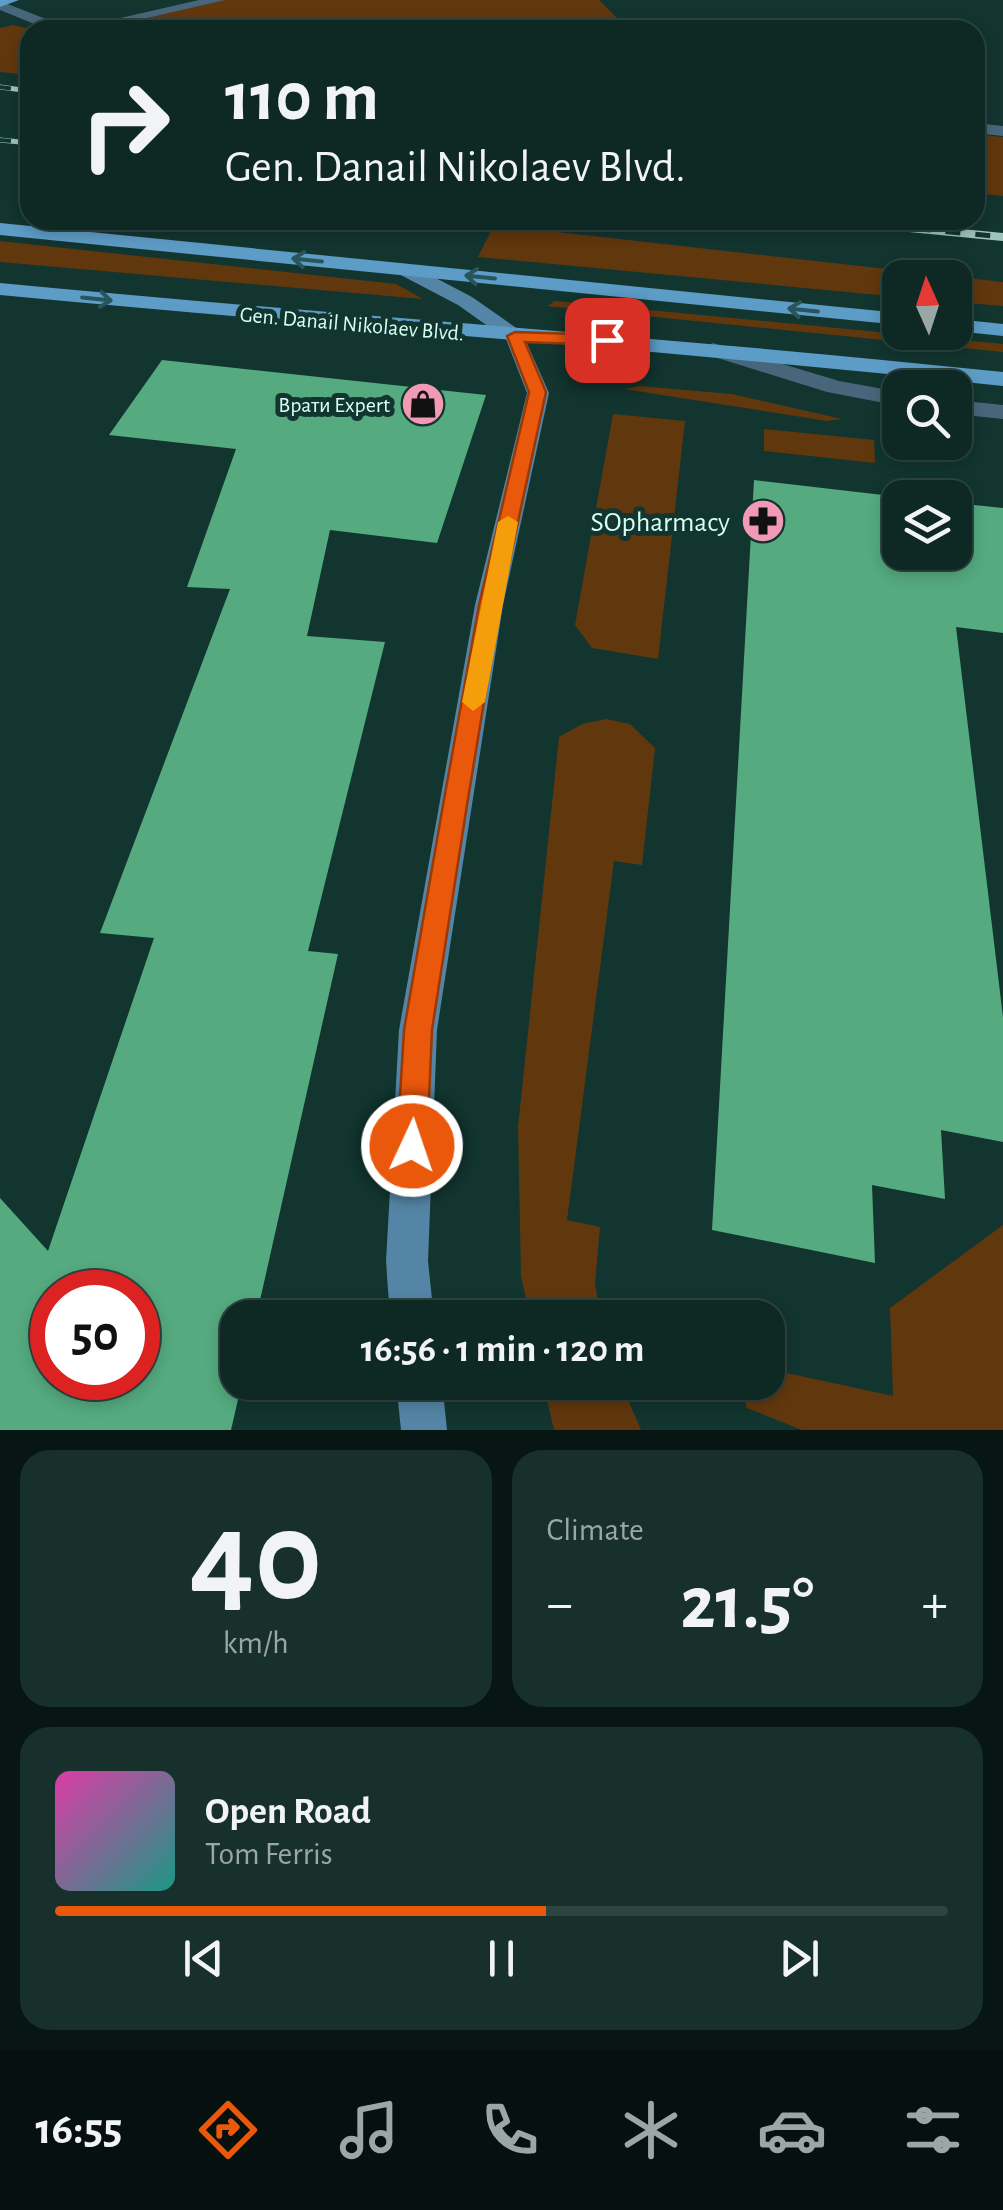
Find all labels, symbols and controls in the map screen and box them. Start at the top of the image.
icon: right [60,60,190,190]
text: 110 m [225,63,379,133]
text: Gen. Danail Nikolaev Blvd. [225,145,686,190]
one-way arrow [291,250,323,269]
north arrow [882,260,972,350]
map controls [882,260,972,570]
one-way arrow [464,267,496,286]
one-way arrow [80,289,113,308]
pin [565,298,650,383]
one-way arrow [787,300,820,319]
street label: Gen. Danail Nikolaev Blvd. [239,303,465,345]
icon: arrive [580,313,635,368]
button: search [882,370,972,460]
shop icon: Врати Expert [400,381,446,427]
place label: Врати Expert [278,394,390,416]
button: layers [882,480,972,570]
pharmacy icon: SOpharmacy [740,498,786,544]
place label: SOpharmacy [590,509,730,537]
position arrow [360,1094,464,1198]
speed limit sign: 50 [30,1270,160,1400]
text: 16:56 · 1 min · 120 m [361,1331,644,1369]
text: 40 [189,1494,322,1624]
text: Climate [547,1514,644,1546]
text: 21.5° [680,1567,814,1642]
text: − [547,1577,573,1632]
text: + [922,1577,948,1632]
text: km/h [223,1627,289,1659]
text: Open Road [205,1793,371,1831]
text: Tom Ferris [205,1838,333,1870]
icon: previous [176,1931,231,1986]
icon: pause [474,1931,529,1986]
icon: next [772,1931,827,1986]
icon: directions [193,2095,263,2165]
icon: music [334,2095,404,2165]
icon: phone [475,2095,545,2165]
icon: climate [616,2095,686,2165]
icon: car [757,2095,827,2165]
icon: filters [898,2095,968,2165]
text: 16:55 [35,2107,123,2152]

